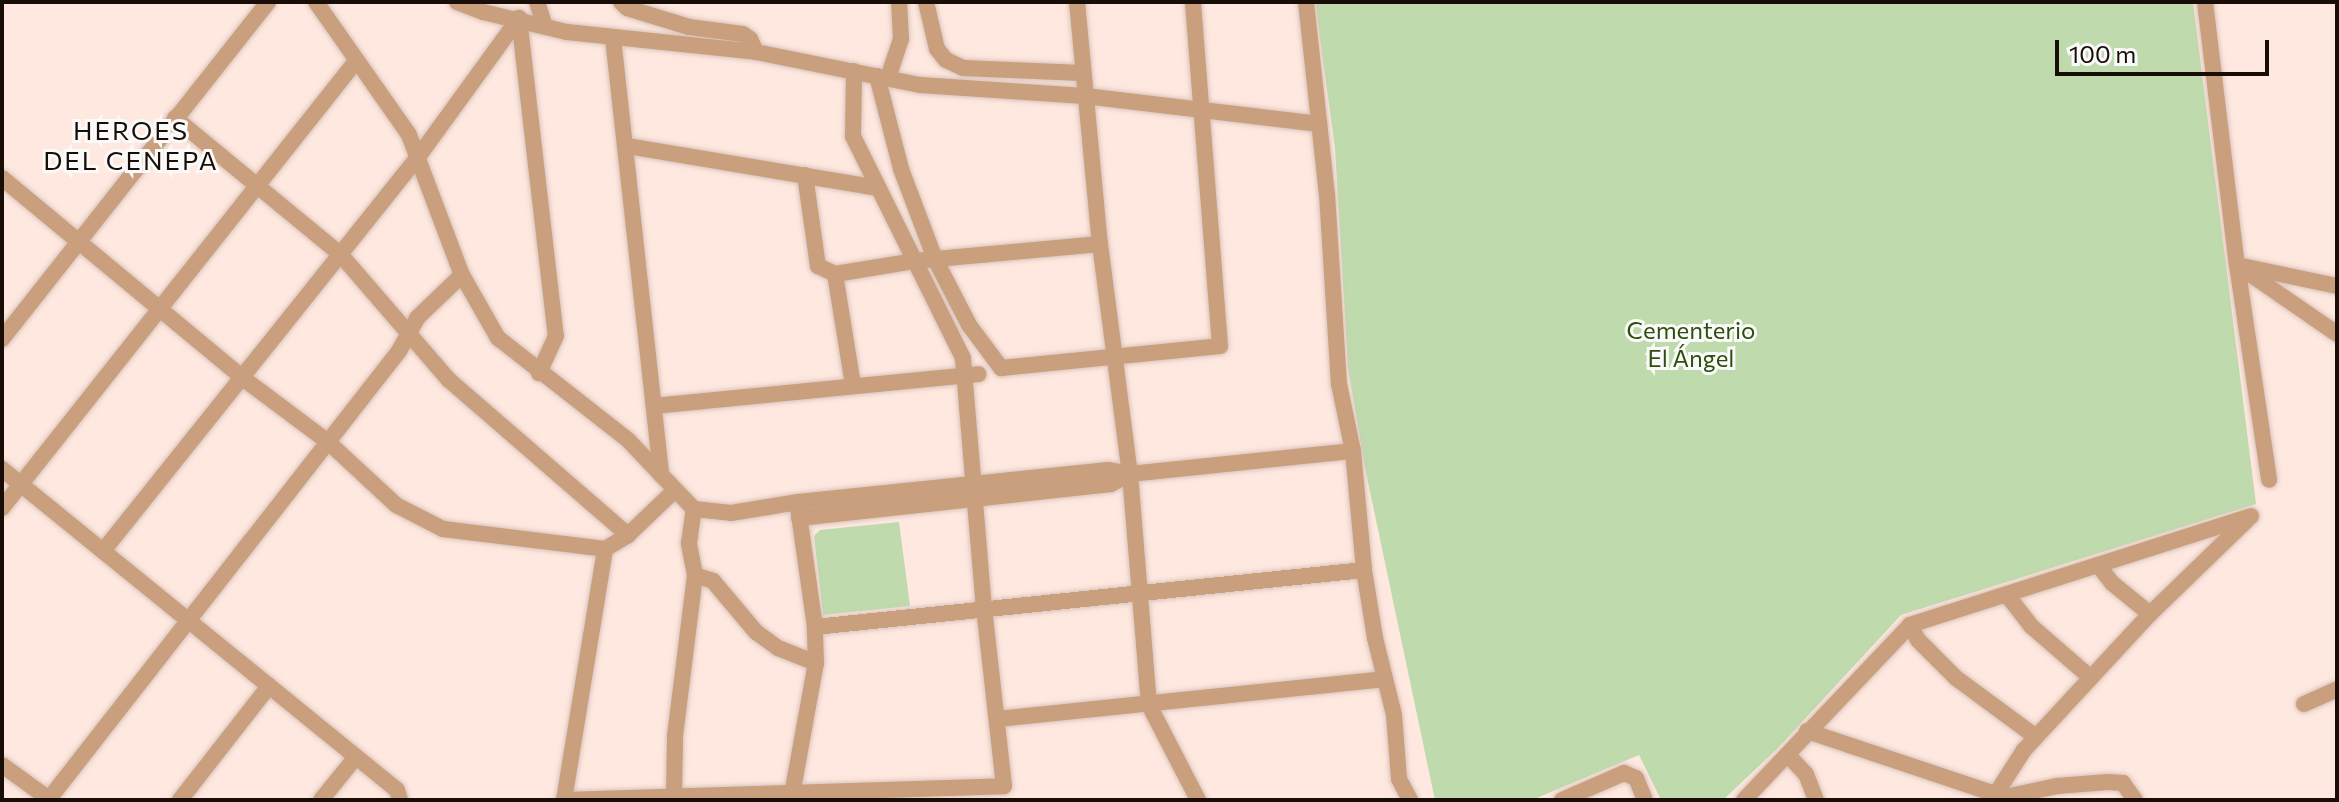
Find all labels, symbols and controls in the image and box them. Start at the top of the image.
scale bar [2059,24,2273,74]
text: 100 m [2069,39,2136,68]
district label: HEROES DEL CENEPA [43,114,219,176]
park label: Cementerio El Ángel [1627,316,1755,372]

